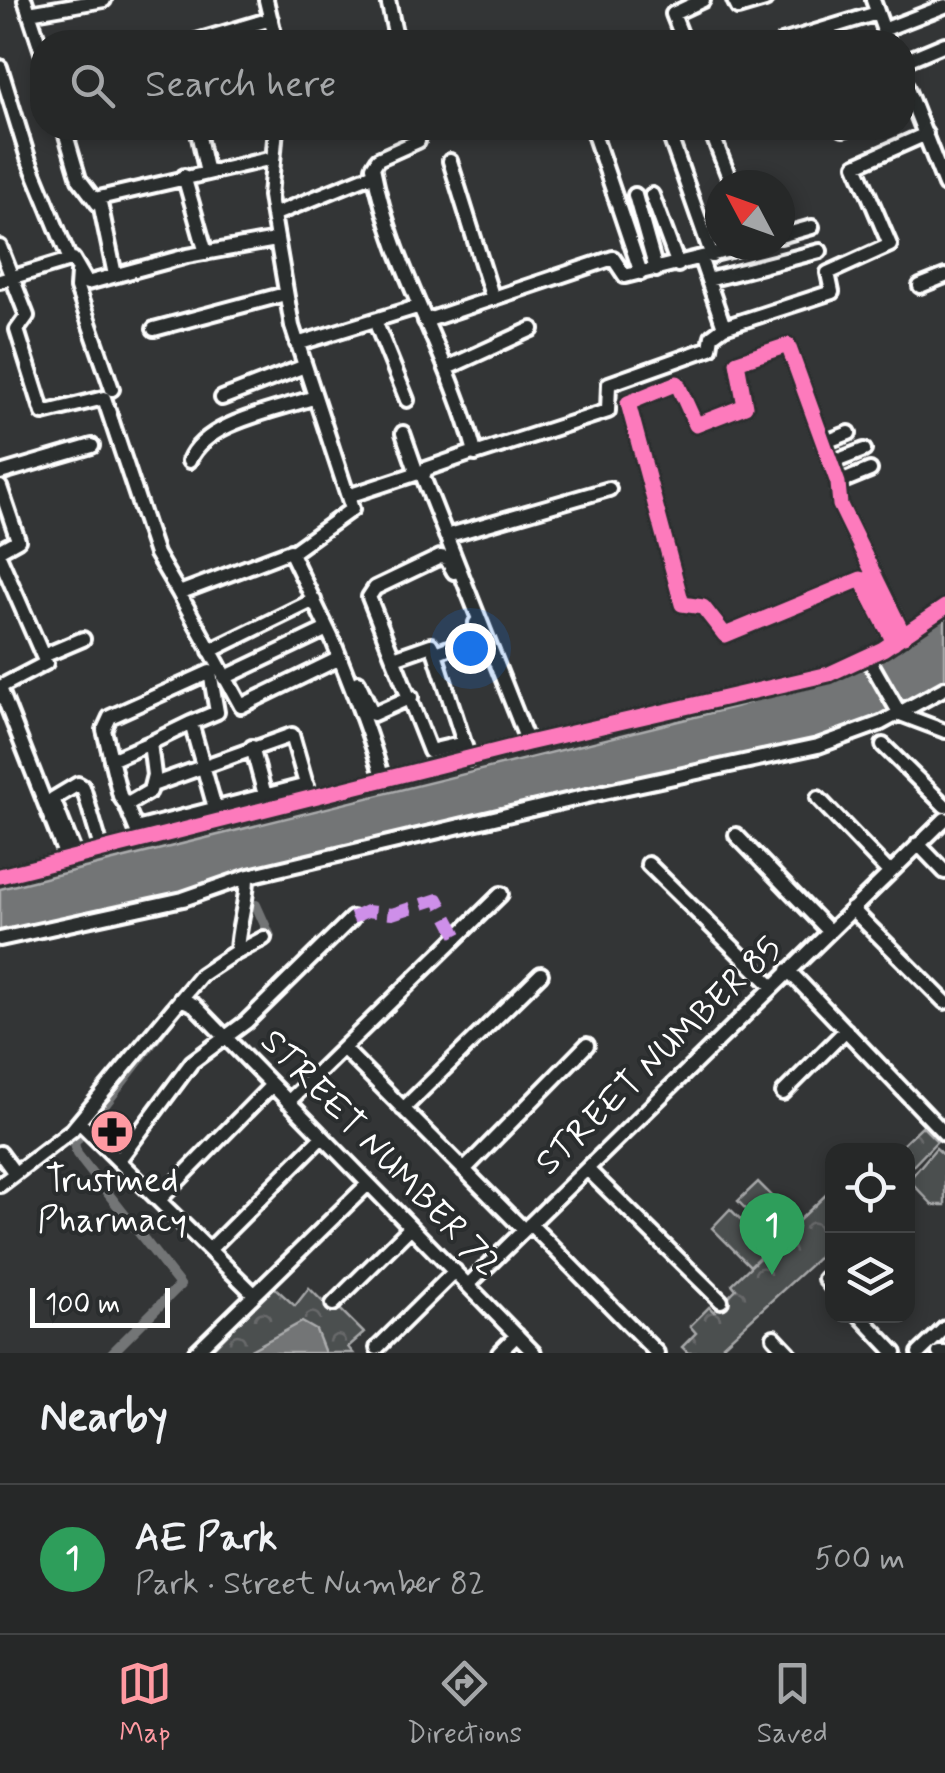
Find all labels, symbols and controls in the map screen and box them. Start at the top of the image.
search box [30,30,915,140]
icon: search [65,58,120,113]
text: Search here [145,61,336,110]
north arrow [705,170,795,260]
your location [445,623,496,674]
street label: STREET NUMBER 85 [526,926,792,1186]
street label: STREET NUMBER 72 [250,1019,510,1287]
pharmacy icon: Trustmed Pharmacy [89,1109,135,1155]
map controls [825,1143,915,1323]
button: locate [825,1143,915,1233]
place label: Trustmed Pharmacy [37,1158,187,1244]
pin: 1 [740,1192,804,1275]
button: layers [825,1233,915,1323]
scale bar [30,1283,170,1328]
text: 100 m [45,1287,120,1324]
text: Nearby [40,1391,168,1446]
text: AE Park [135,1514,277,1563]
text: 1 [65,1538,80,1580]
text: 500 m [814,1538,905,1580]
text: Park · Street Number 82 [135,1563,485,1605]
tab: Map [117,1656,172,1753]
tab: Directions [407,1656,522,1753]
tab: Saved [757,1656,828,1753]

